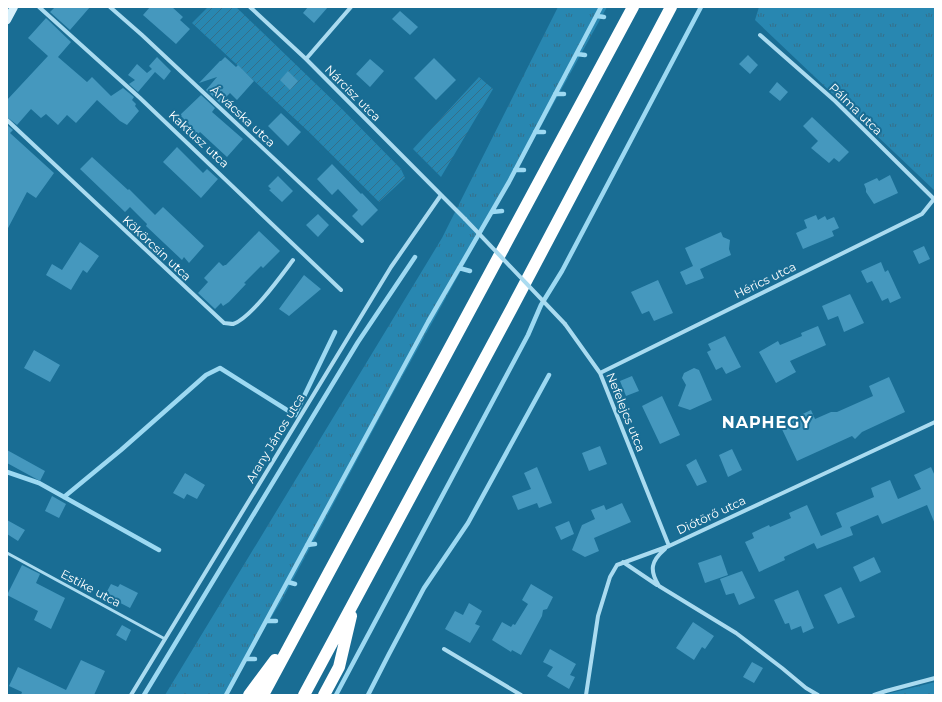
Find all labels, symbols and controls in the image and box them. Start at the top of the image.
street label: Nárcisz utca [322,62,384,124]
street label: Pálma utca [826,80,886,138]
street label: Árvácska utca [207,82,279,150]
street label: Kaktusz utca [166,107,232,171]
street label: Kökörcsin utca [120,212,194,284]
street label: Hérics utca [731,259,799,301]
street label: Nefelejcs utca [603,370,649,454]
street label: Arany János utca [242,391,308,485]
district label: NAPHEGY [722,413,812,432]
street label: Diótörő utca [674,492,748,538]
street label: Estike utca [58,566,124,610]

